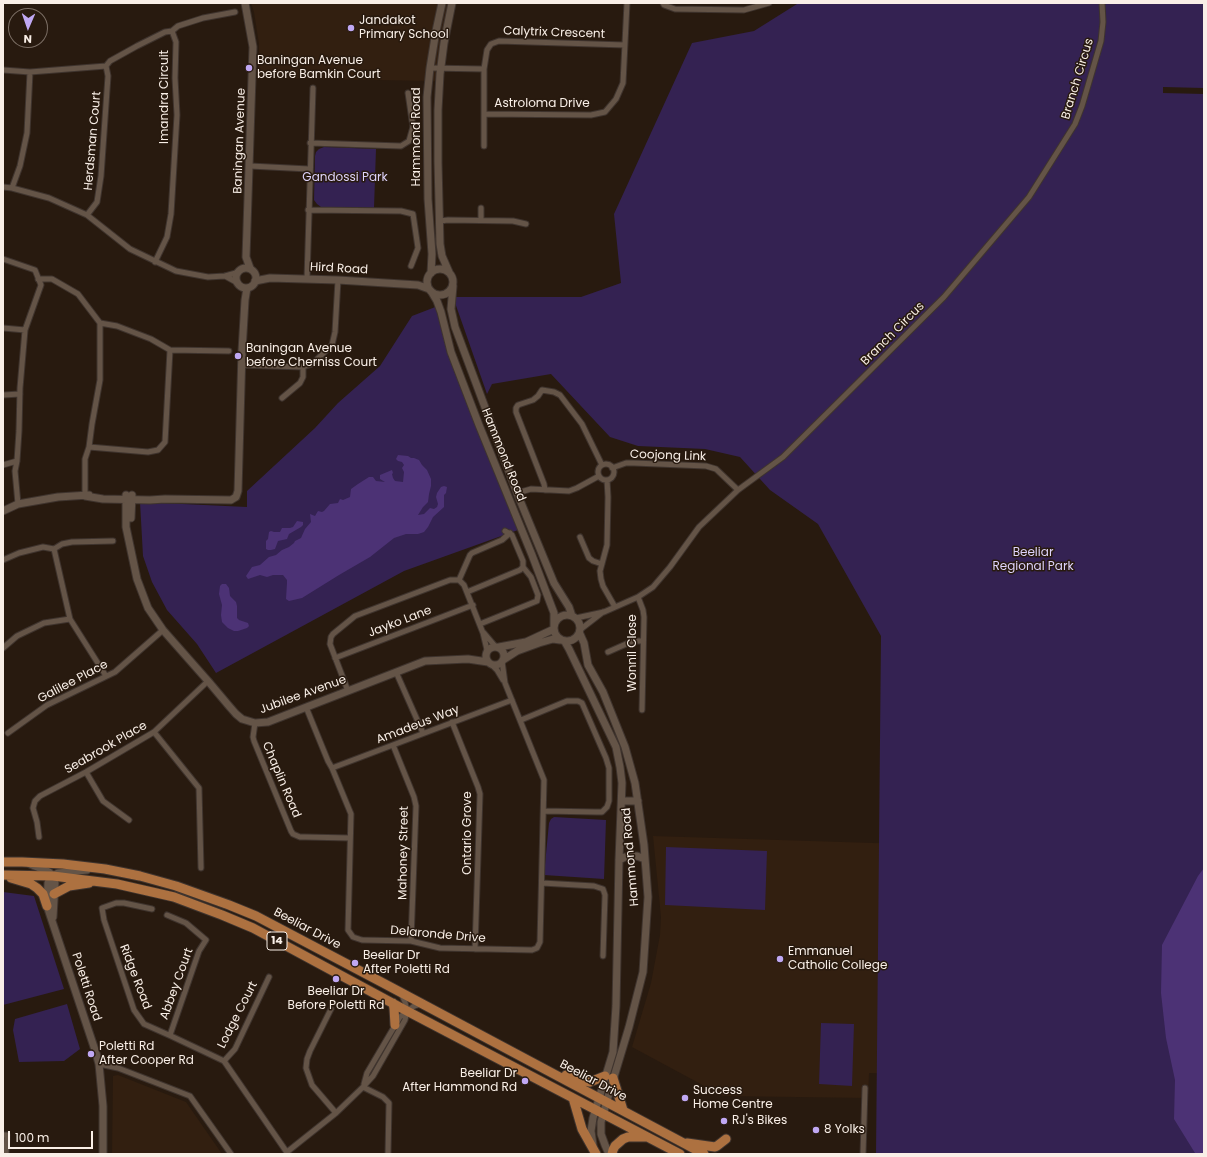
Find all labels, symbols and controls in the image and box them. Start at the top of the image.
north arrow [8,8,48,48]
place label: Jandakot Primary School [359,14,449,42]
marker: Jandakot Primary School [346,23,356,33]
street label: Calytrix Crescent [503,24,605,42]
text: N [23,31,32,47]
street label: Branch Circus [1059,37,1097,121]
street label: Imandra Circuit [158,50,172,144]
place label: Baningan Avenue before Bamkin Court [257,54,381,82]
marker: Baningan Avenue before Bamkin Court [244,63,254,73]
street label: Hammond Road [410,87,424,187]
street label: Baningan Avenue [231,88,249,194]
street label: Herdsman Court [81,91,105,191]
street label: Astroloma Drive [494,97,590,111]
park label: Gandossi Park [302,171,388,185]
street label: Hird Road [310,260,368,278]
street label: Branch Circus [858,299,928,369]
place label: Baningan Avenue before Cherniss Court [246,342,377,370]
marker: Baningan Avenue before Cherniss Court [233,351,243,361]
street label: Hammond Road [478,406,528,504]
street label: Coojong Link [630,447,706,465]
park label: Beeliar Regional Park [992,546,1074,574]
street label: Jayko Lane [366,603,434,641]
street label: Wonnil Close [626,614,640,692]
street label: Galilee Place [36,658,110,706]
street label: Jubilee Avenue [258,673,348,717]
street label: Amadeus Way [374,703,462,747]
street label: Seabrook Place [62,719,150,777]
street label: Chaplin Road [259,740,303,820]
street label: Ontario Grove [461,791,475,875]
street label: Mahoney Street [396,806,412,900]
street label: Hammond Road [620,807,642,907]
street label: Beeliar Drive [271,905,343,953]
street label: Delaronde Drive [390,924,486,946]
road number: 14 [267,932,287,950]
street label: Ridge Road [116,943,154,1011]
place label: Emmanuel Catholic College [788,945,887,973]
street label: Abbey Court [157,946,197,1022]
place label: Beeliar Dr After Poletti Rd [363,949,450,977]
street label: Poletti Road [68,951,104,1023]
marker: Emmanuel Catholic College [775,954,785,964]
marker: Beeliar Dr After Poletti Rd [350,958,360,968]
marker: Beeliar Dr Before Poletti Rd [331,974,341,984]
street label: Lodge Court [215,979,261,1051]
place label: Beeliar Dr Before Poletti Rd [288,985,384,1013]
place label: Poletti Rd After Cooper Rd [99,1040,194,1068]
marker: Poletti Rd After Cooper Rd [86,1049,96,1059]
street label: Beeliar Drive [557,1057,629,1105]
place label: Beeliar Dr After Hammond Rd [402,1067,517,1095]
marker: Beeliar Dr After Hammond Rd [520,1076,530,1086]
place label: Success Home Centre [693,1084,773,1112]
marker: Success Home Centre [680,1093,690,1103]
place label: RJ's Bikes [732,1114,787,1128]
marker: RJ's Bikes [719,1116,729,1126]
scale bar [10,1123,95,1149]
place label: 8 Yolks [824,1123,865,1137]
marker: 8 Yolks [811,1125,821,1135]
text: 100 m [15,1129,49,1146]

